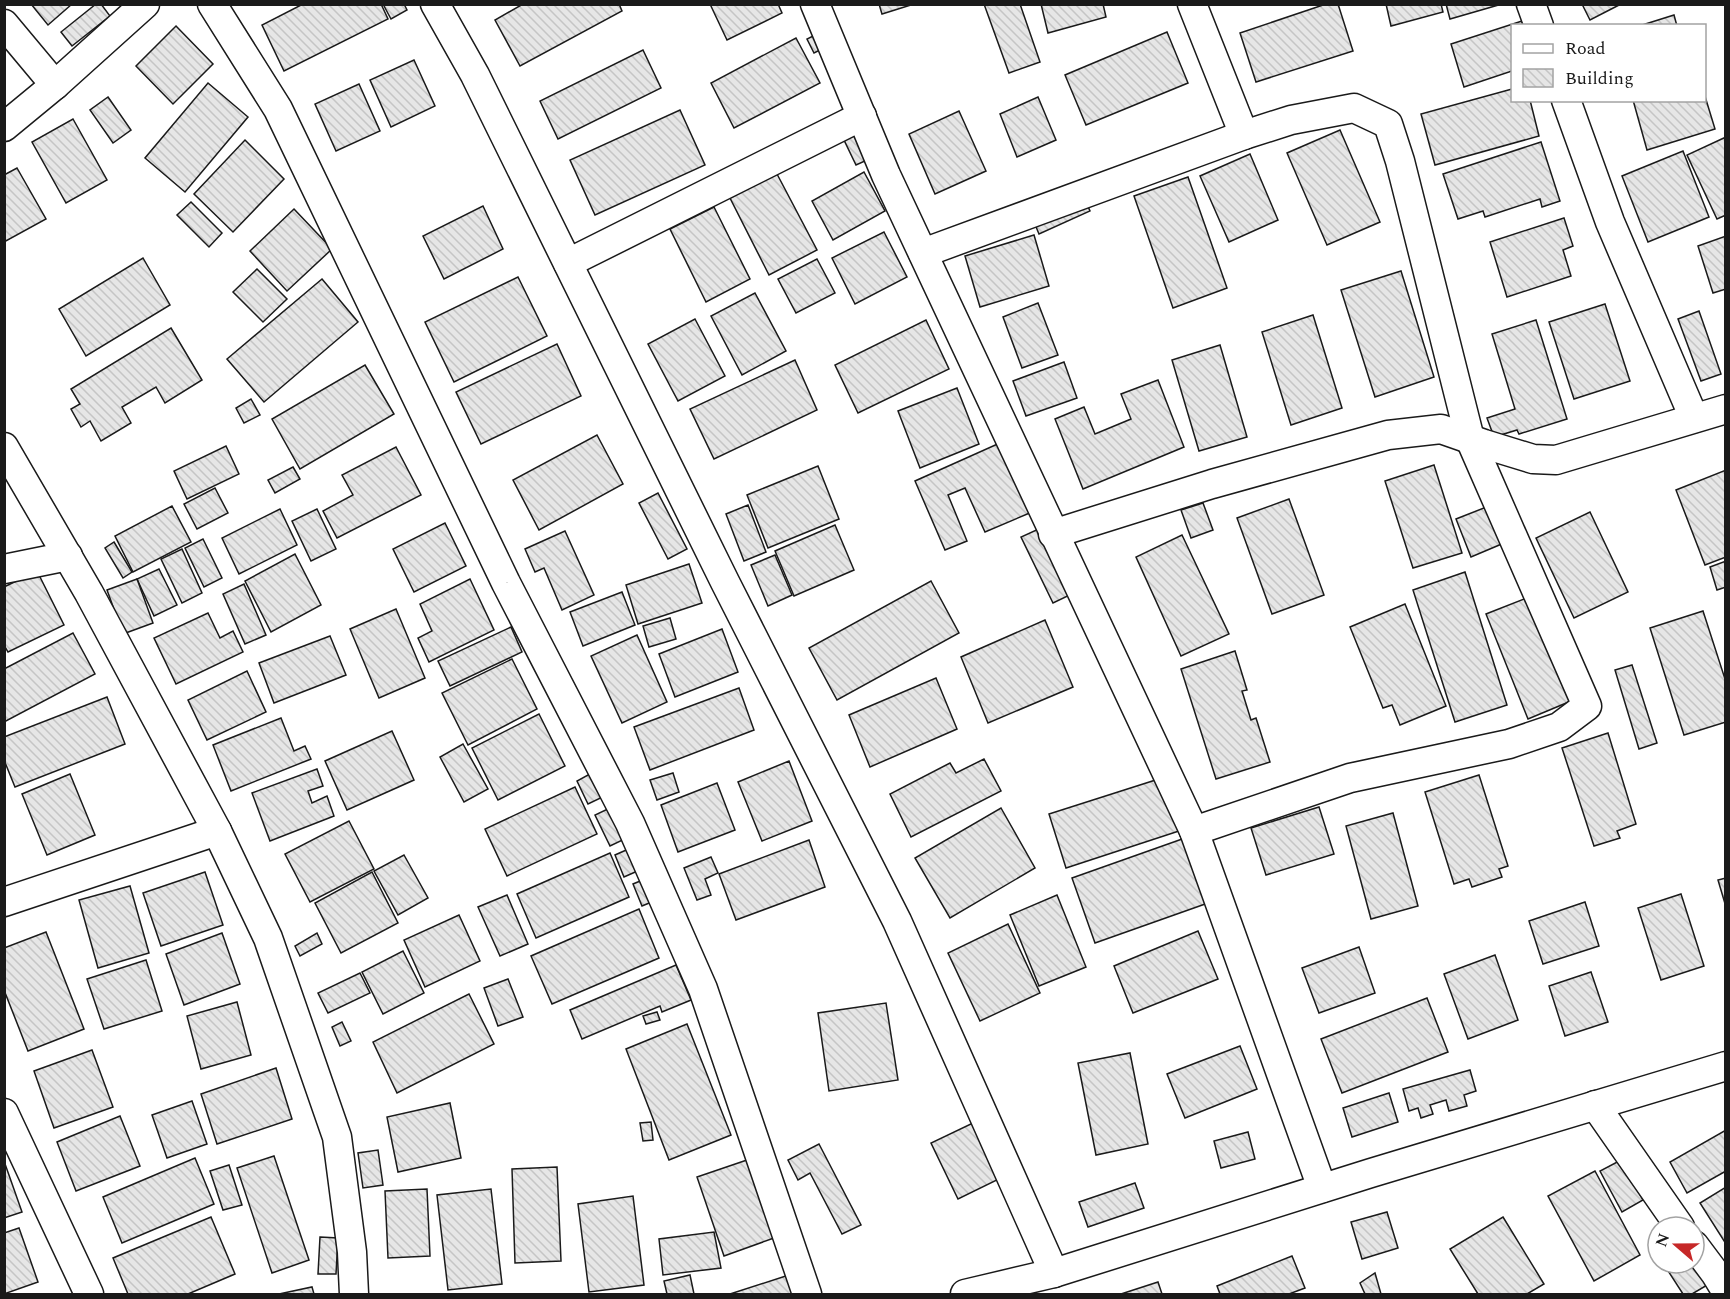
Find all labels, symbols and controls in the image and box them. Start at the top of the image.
legend [1511,24,1706,102]
text: Road [1565,35,1606,62]
text: Building [1565,65,1634,92]
north arrow [1646,1215,1706,1275]
text: N [1649,1230,1676,1250]

